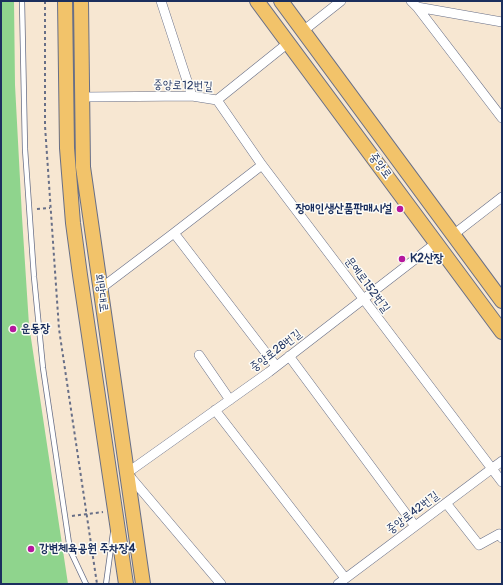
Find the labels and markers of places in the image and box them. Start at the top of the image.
place label: 장애인생산품판매시설 [295,202,392,216]
marker: 장애인생산품판매시설 [395,204,405,214]
place label: K2산장 [410,252,443,266]
marker: K2산장 [397,254,407,264]
place label: 운동장 [21,322,50,336]
marker: 운동장 [8,324,18,334]
place label: 강변체육공원 주차장4 [39,542,135,556]
marker: 강변체육공원 주차장4 [26,544,36,554]

